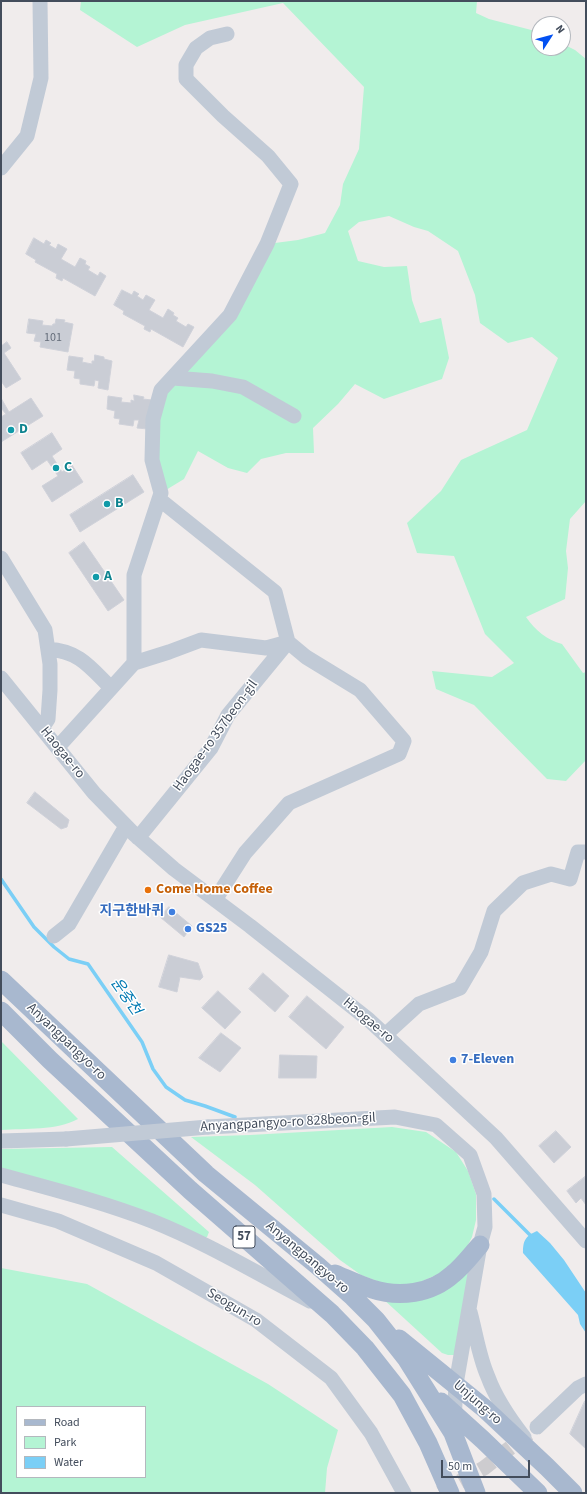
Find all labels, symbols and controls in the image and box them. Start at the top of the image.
north arrow [531,16,571,56]
text: N [552,22,569,37]
house number: 101 [44,331,62,345]
place label: D [19,422,28,438]
marker: D [6,425,16,435]
place label: C [64,460,72,476]
marker: C [51,463,61,473]
place label: B [115,496,123,512]
marker: B [102,499,112,509]
place label: A [104,569,112,585]
marker: A [91,572,101,582]
street label: Haogae-ro 357beon-gil [170,677,262,795]
street label: Haogae-ro [36,724,88,782]
place label: Come Home Coffee [156,882,273,898]
marker: Come Home Coffee [143,885,153,895]
place label: 지구한바퀴 [100,904,164,920]
marker: 지구한바퀴 [167,907,177,917]
place label: GS25 [196,921,227,937]
marker: GS25 [183,924,193,934]
water label: 운중천 [106,975,144,1019]
street label: Haogae-ro [339,995,397,1047]
street label: Anyangpangyo-ro [23,1000,109,1084]
place label: 7-Eleven [461,1052,514,1068]
marker: 7-Eleven [448,1055,458,1065]
street label: Anyangpangyo-ro 828beon-gil [200,1110,376,1136]
street label: Anyangpangyo-ro [262,1218,352,1298]
road number: 57 [233,1226,255,1248]
street label: Seogun-ro [204,1285,264,1331]
street label: Unjung-ro [449,1377,505,1429]
legend [16,1406,146,1478]
text: Road [54,1414,80,1431]
text: Park [54,1434,76,1451]
scale bar [443,1452,532,1478]
text: Water [54,1454,83,1471]
text: 50 m [448,1458,472,1475]

